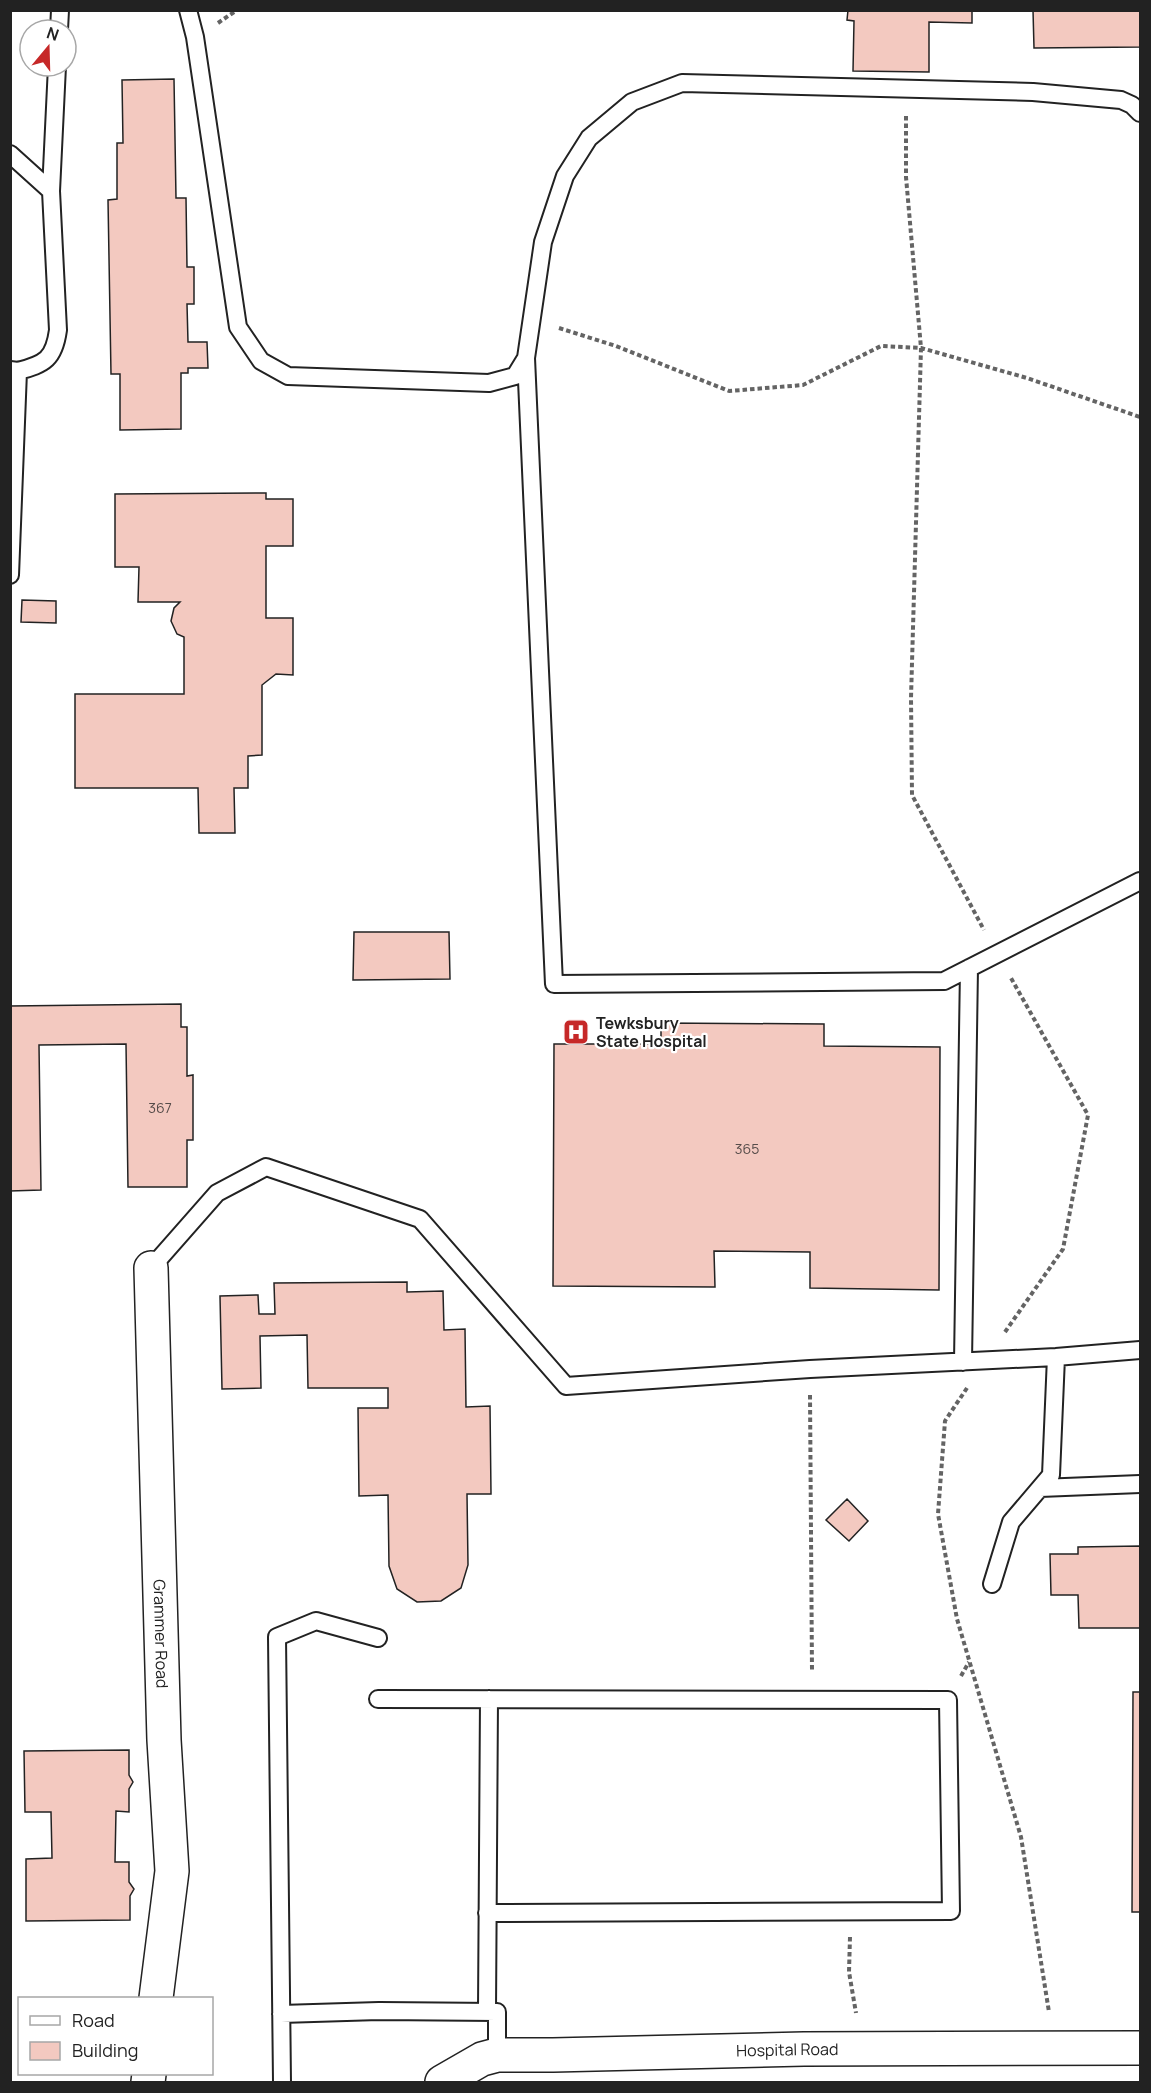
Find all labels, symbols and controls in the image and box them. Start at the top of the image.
north arrow [18,18,78,78]
text: N [44,22,62,46]
place label: Tewksbury State Hospital [596,1012,707,1052]
hospital icon: Tewksbury State Hospital [561,1017,591,1047]
house number: 367 [148,1098,172,1117]
house number: 365 [735,1139,759,1158]
street label: Grammer Road [149,1579,174,1689]
legend [18,1997,213,2075]
text: Road [72,2008,115,2032]
text: Building [72,2038,138,2062]
street label: Hospital Road [736,2038,838,2062]

